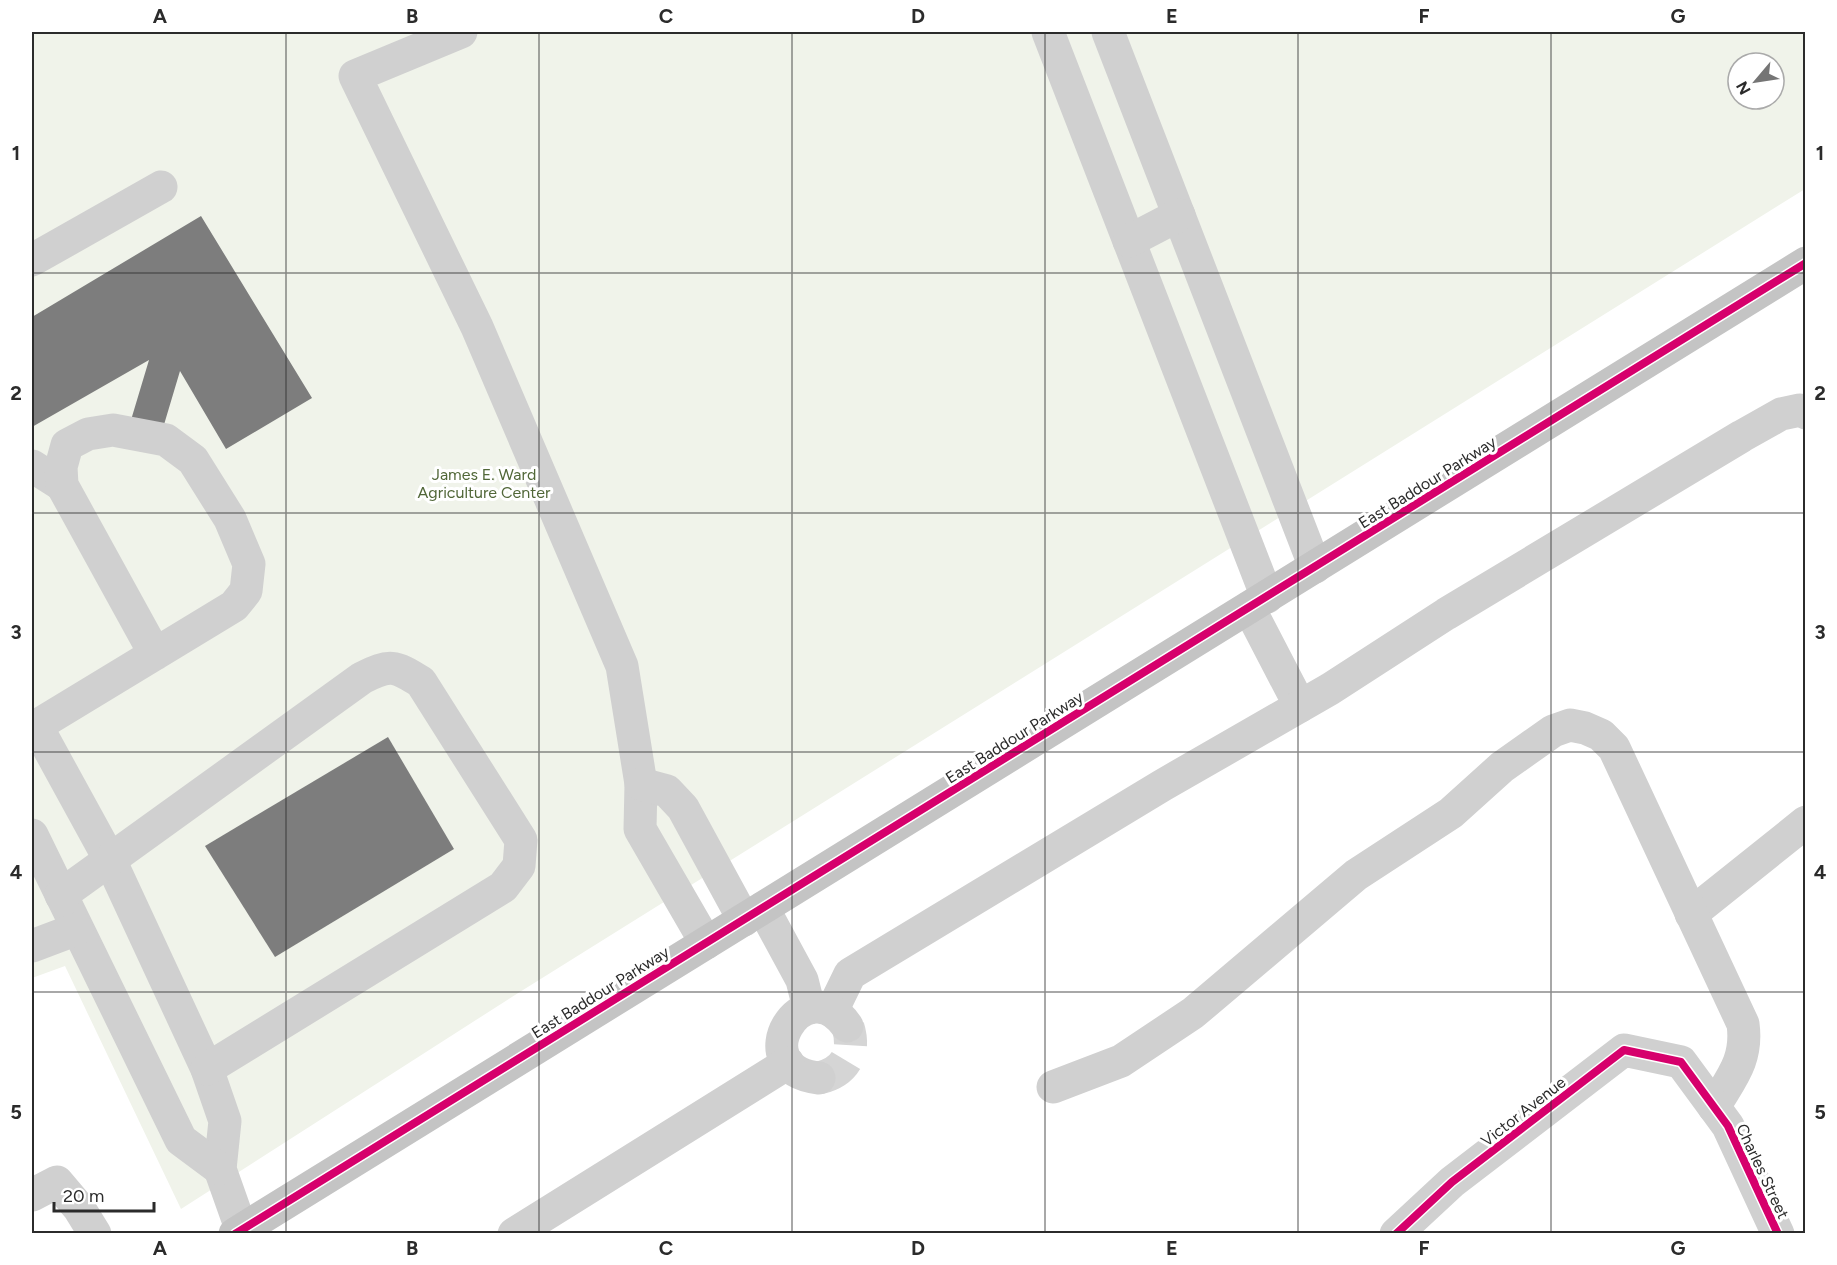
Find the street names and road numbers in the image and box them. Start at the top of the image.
street label: East Baddour Parkway [1355,432,1500,533]
street label: East Baddour Parkway [942,687,1087,788]
street label: East Baddour Parkway [528,942,673,1043]
street label: Victor Avenue [1477,1072,1570,1150]
street label: Charles Street [1732,1121,1793,1222]

